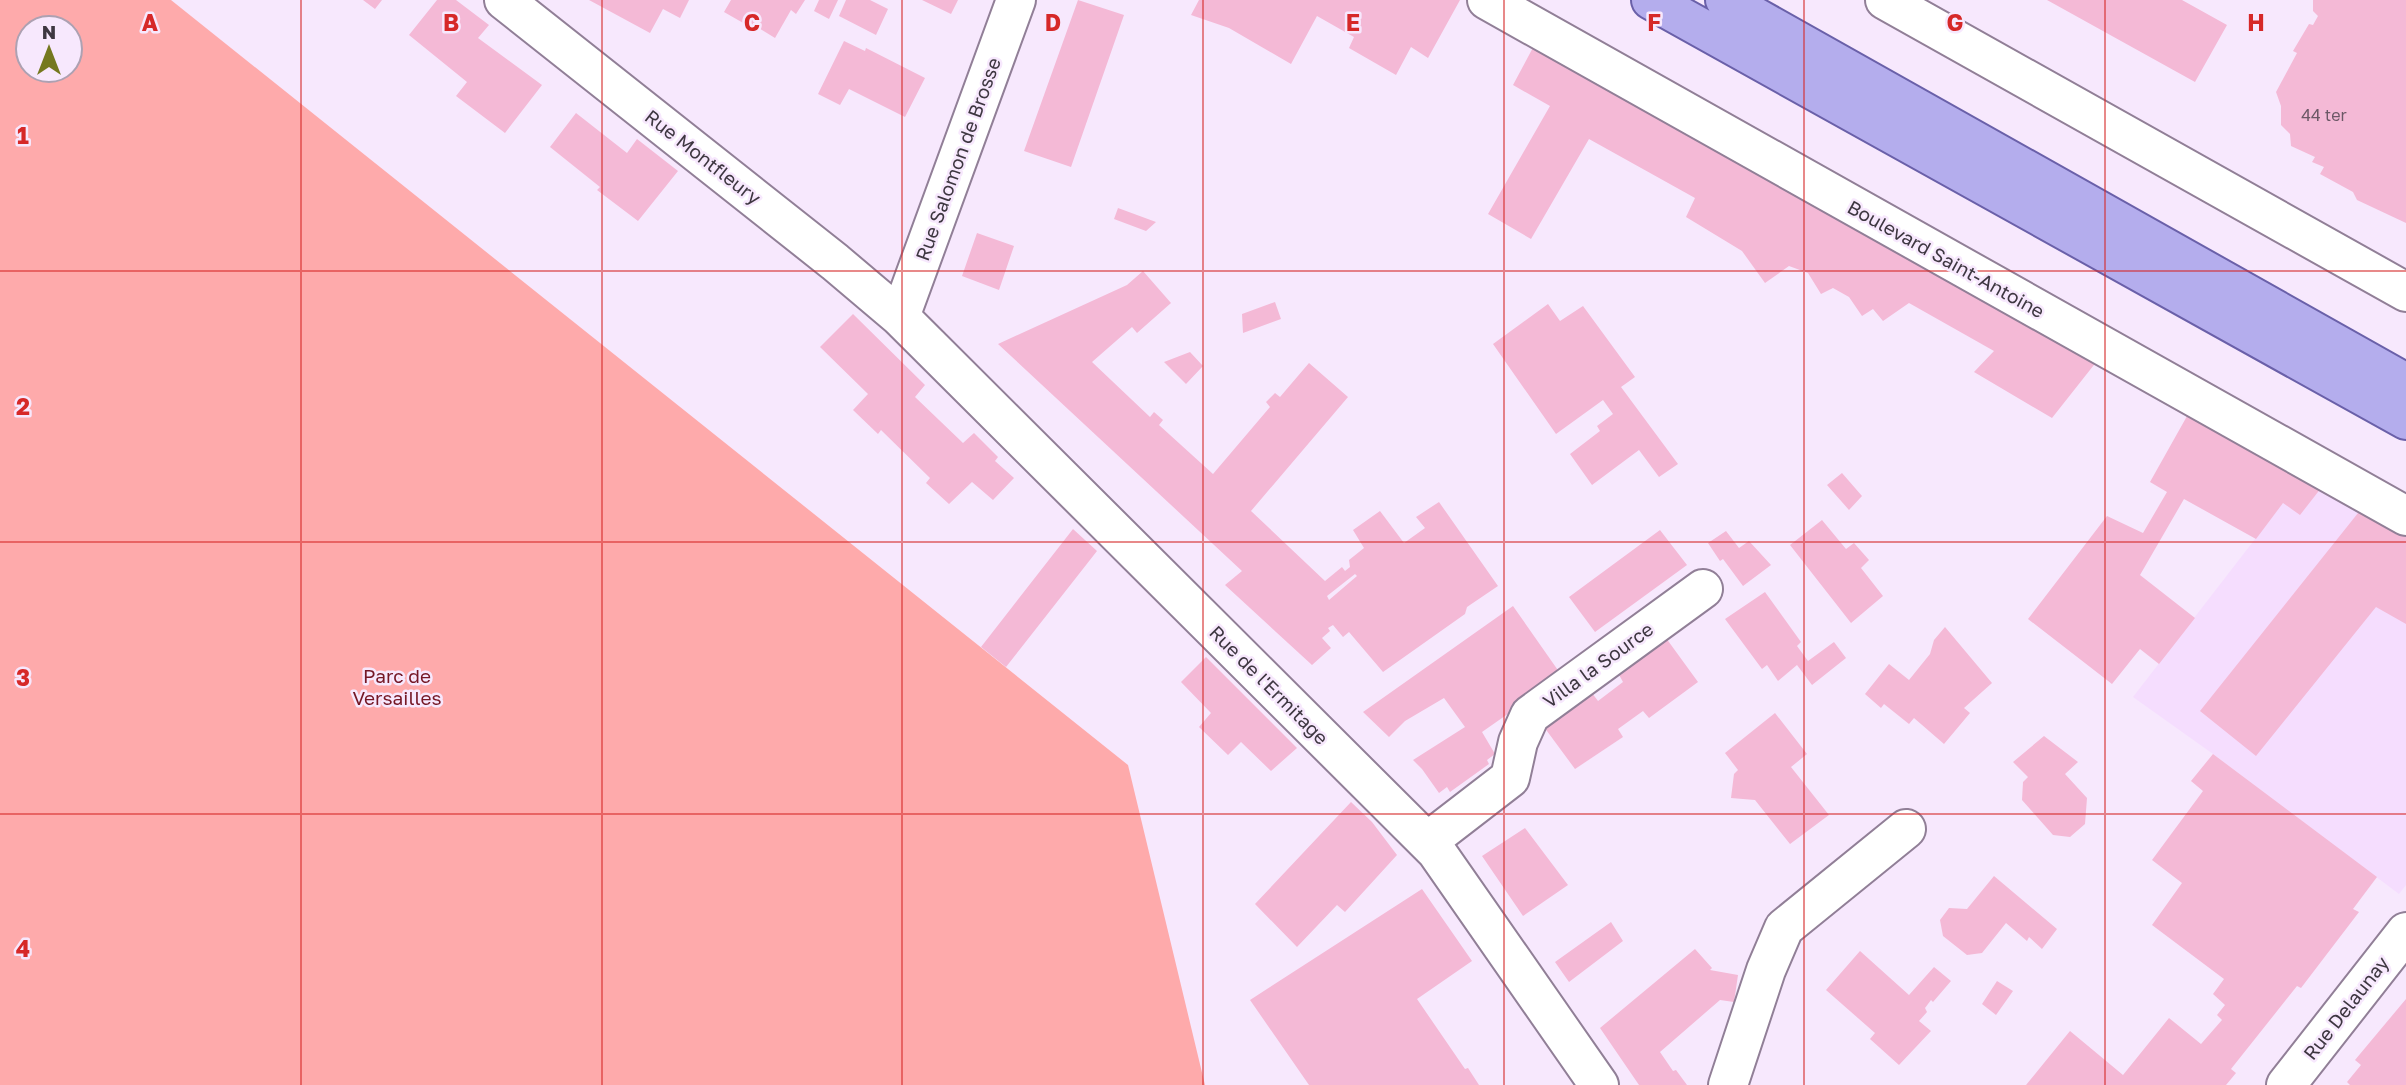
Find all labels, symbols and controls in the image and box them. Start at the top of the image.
text: A [142,8,159,36]
text: B [443,8,459,36]
text: C [744,8,760,36]
text: D [1045,8,1061,36]
text: E [1346,8,1360,36]
text: F [1647,8,1661,36]
text: G [1947,8,1963,36]
text: H [2247,8,2265,36]
north arrow [14,14,84,84]
text: N [42,20,56,43]
street label: Rue Salomon de Brosse [910,54,1005,264]
street label: Rue Montfleury [641,104,766,209]
house number: 44 ter [2301,105,2347,125]
text: 1 [17,121,29,149]
street label: Boulevard Saint-Antoine [1844,195,2049,322]
text: 2 [16,392,30,420]
street label: Villa la Source [1538,617,1657,712]
street label: Rue de l'Ermitage [1205,620,1334,749]
text: 3 [16,663,30,691]
park label: Parc de Versailles [353,664,441,709]
text: 4 [16,934,30,962]
street label: Rue Delaunay [2298,951,2393,1064]

